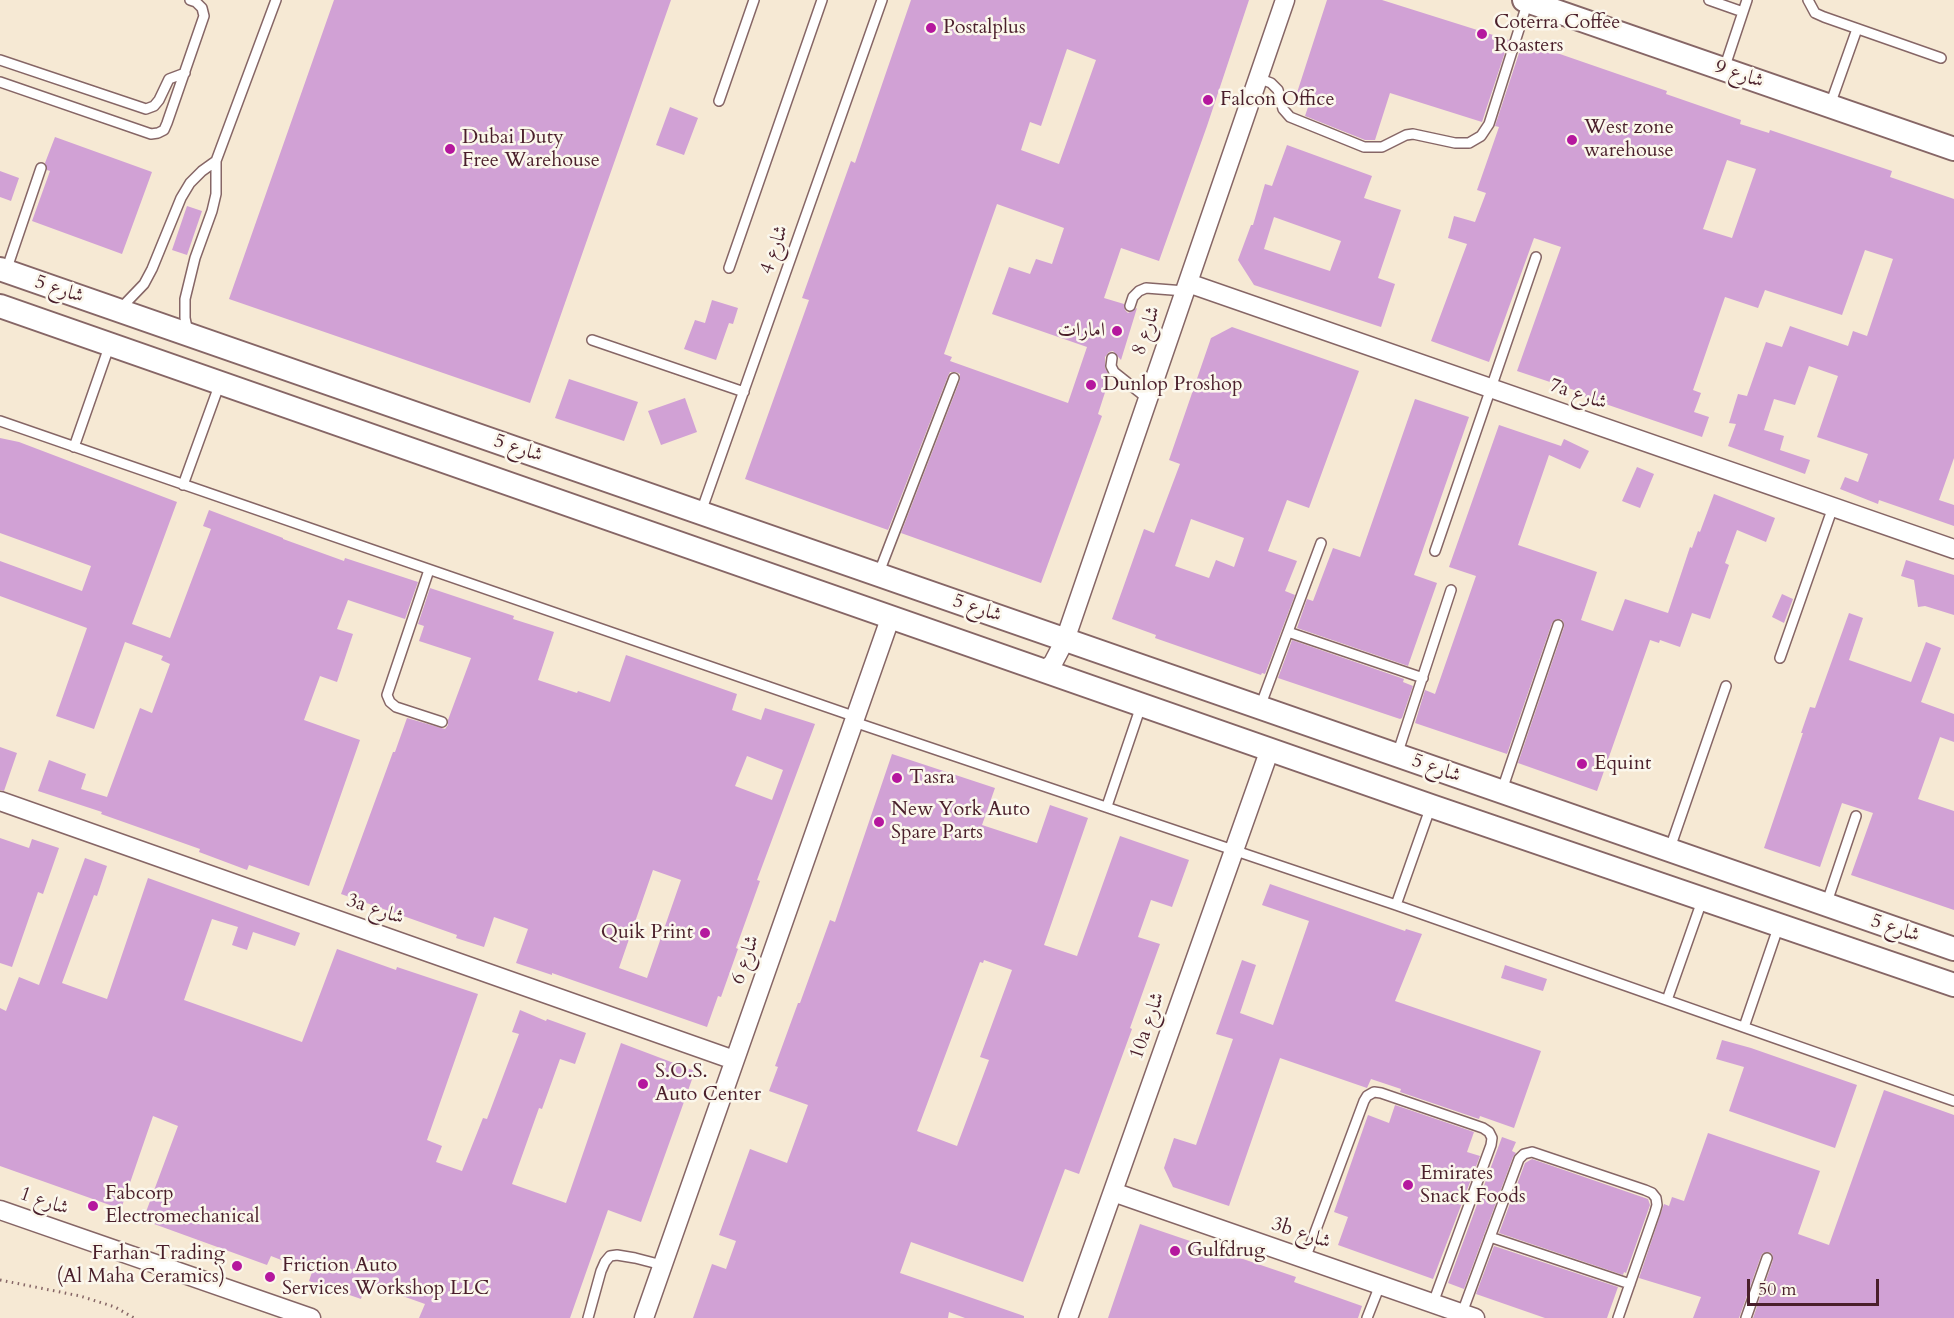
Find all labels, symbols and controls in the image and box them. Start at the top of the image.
place label: Coterra Coffee Roasters [1494,11,1620,58]
place label: Postalplus [943,16,1026,40]
marker: Postalplus [924,21,938,35]
marker: Coterra Coffee Roasters [1475,27,1489,41]
street label: شارع 9 [1711,55,1767,95]
place label: Falcon Office [1220,88,1335,112]
marker: Falcon Office [1201,93,1215,107]
place label: West zone warehouse [1584,116,1674,163]
place label: Dubai Duty Free Warehouse [462,126,600,173]
marker: West zone warehouse [1565,133,1579,147]
marker: Dubai Duty Free Warehouse [443,142,457,156]
street label: شارع 4 [755,222,795,278]
street label: شارع 5 [31,270,87,310]
street label: شارع 8 [1127,303,1167,359]
place label: امارات [1057,319,1105,343]
marker: امارات [1110,324,1124,338]
place label: Dunlop Proshop [1103,373,1243,397]
street label: 7a شارع [1546,374,1610,416]
marker: Dunlop Proshop [1084,378,1098,392]
street label: شارع 5 [490,429,546,469]
street label: شارع 5 [949,589,1005,629]
street label: شارع 5 [1408,749,1464,789]
place label: Equint [1594,752,1651,776]
marker: Equint [1575,757,1589,771]
place label: Tasra [909,766,955,790]
marker: Tasra [890,771,904,785]
place label: New York Auto Spare Parts [891,798,1030,845]
marker: New York Auto Spare Parts [872,815,886,829]
street label: 3a شارع [343,889,407,931]
street label: شارع 5 [1867,909,1923,949]
place label: Quik Print [601,921,693,945]
marker: Quik Print [698,926,712,940]
street label: شارع 6 [726,932,766,988]
street label: 10a شارع [1125,989,1171,1063]
place label: S.O.S. Auto Center [655,1060,761,1107]
marker: S.O.S. Auto Center [636,1077,650,1091]
place label: Emirates Snack Foods [1420,1162,1526,1209]
marker: Emirates Snack Foods [1401,1178,1415,1192]
street label: شارع 1 [16,1182,72,1222]
place label: Fabcorp Electromechanical [105,1182,260,1229]
marker: Fabcorp Electromechanical [86,1199,100,1213]
street label: 3b شارع [1268,1213,1334,1255]
place label: Gulfdrug [1187,1239,1265,1263]
place label: Farhan Trading (Al Maha Ceramics) [56,1242,225,1289]
marker: Gulfdrug [1168,1244,1182,1258]
place label: Friction Auto Services Workshop LLC [282,1254,489,1301]
marker: Farhan Trading (Al Maha Ceramics) [230,1259,244,1273]
scale bar [1750,1267,1882,1305]
marker: Friction Auto Services Workshop LLC [263,1270,277,1284]
text: 50 m [1758,1277,1797,1302]

